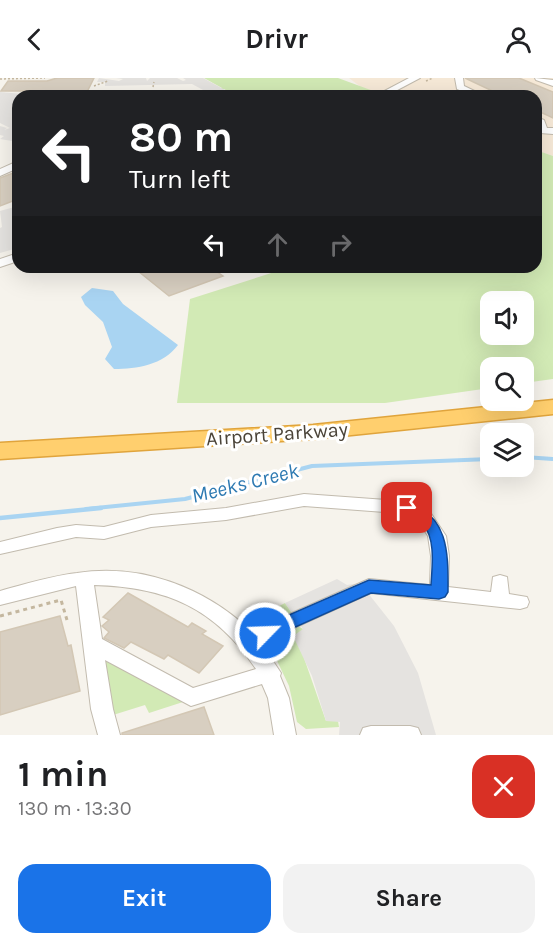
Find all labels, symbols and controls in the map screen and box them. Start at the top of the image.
icon: back [18,23,51,56]
text: Drivr [245,23,308,55]
icon: person [502,23,535,56]
text: 80 m [129,112,233,162]
icon: left [30,114,108,192]
text: Turn left [129,163,230,195]
icon: left [198,228,231,261]
icon: ahead [261,228,294,261]
icon: right [324,228,357,261]
map controls [480,291,534,477]
button: sound [480,291,534,345]
button: search [480,357,534,411]
street label: Airport Parkway [205,418,349,450]
button: layers [480,423,534,477]
water label: Meeks Creek [189,458,301,508]
pin [381,482,432,533]
icon: arrive [390,491,423,524]
position arrow [233,601,297,665]
text: 1 min [18,753,108,795]
button: close [472,755,535,818]
text: 130 m · 13:30 [18,797,132,820]
button: Exit [18,864,271,933]
button: Share [283,864,535,933]

